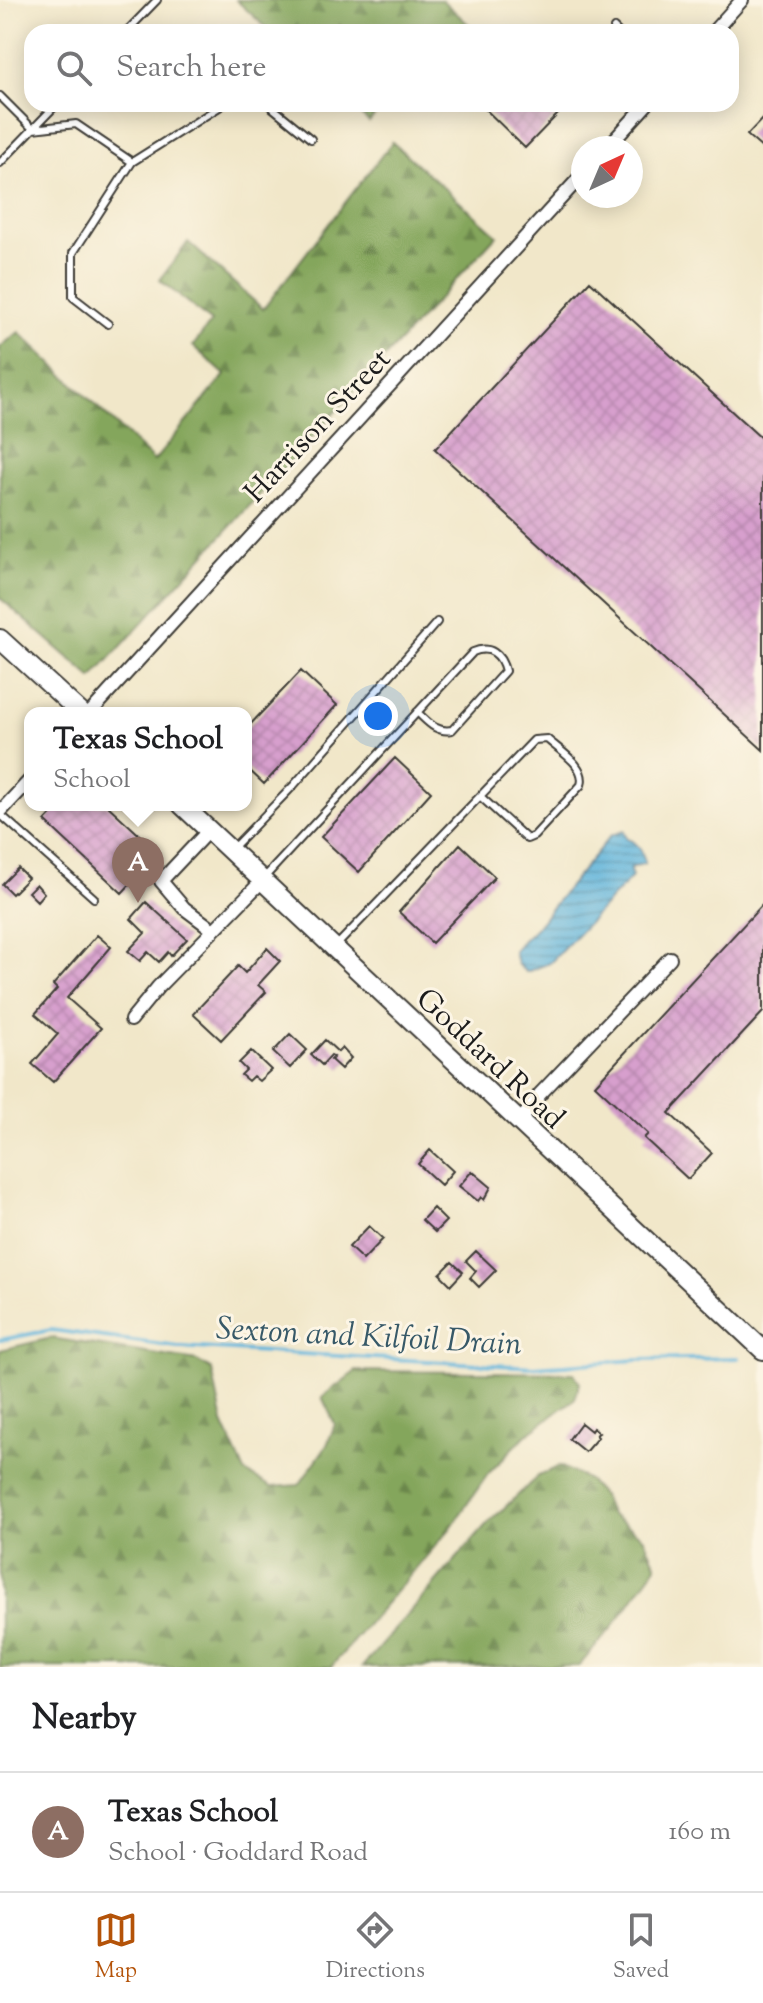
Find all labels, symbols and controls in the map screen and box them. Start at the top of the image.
search box [24,24,739,112]
icon: search [52,46,96,90]
text: Search here [116,47,266,90]
north arrow [571,136,643,208]
street label: Harrison Street [236,340,402,514]
your location [358,696,398,736]
popup [24,707,252,811]
text: Texas School [53,719,223,762]
text: School [53,762,131,799]
pin: A [112,837,164,903]
street label: Goddard Road [405,979,573,1140]
water label: Sexton and Kilfoil Drain [215,1307,523,1369]
text: Nearby [32,1695,137,1744]
text: Texas School [108,1792,278,1835]
text: A [47,1814,69,1851]
text: 160 m [668,1814,731,1851]
text: School · Goddard Road [108,1835,368,1872]
tab: Map [94,1908,138,1988]
tab: Directions [326,1908,425,1988]
tab: Saved [613,1908,669,1988]

